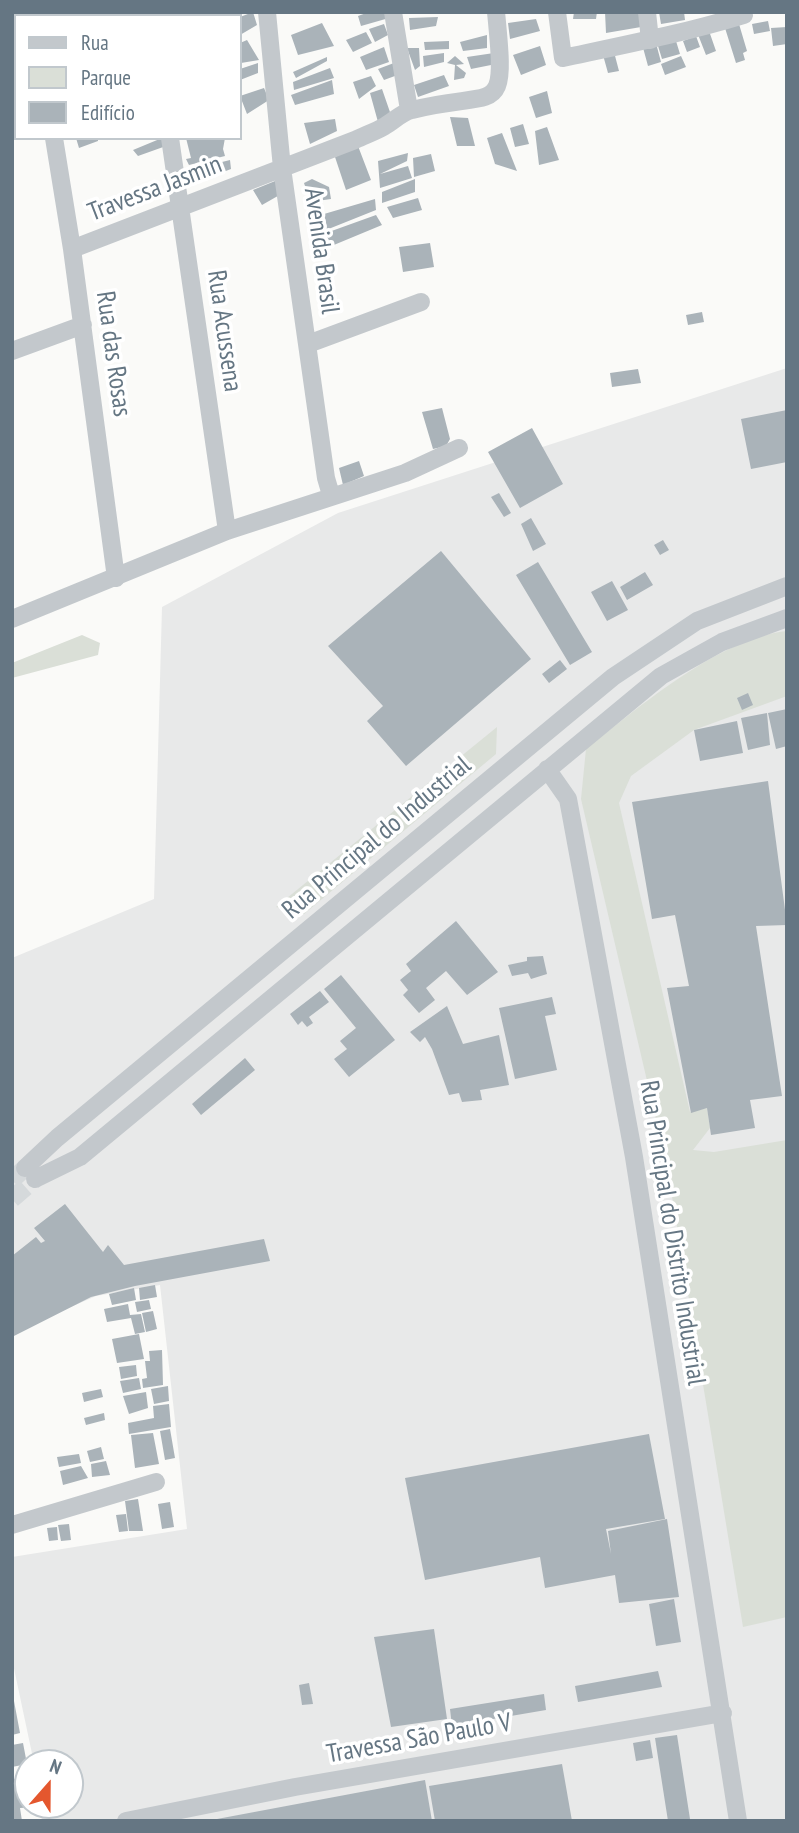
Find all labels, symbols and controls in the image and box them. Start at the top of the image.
legend [14,14,242,140]
text: Rua [81,29,109,56]
text: Parque [81,64,131,91]
text: Edifício [81,99,135,126]
street label: Travessa Jasmin [84,149,226,229]
street label: Avenida Brasil [297,186,345,316]
street label: Rua Acussena [200,268,248,394]
street label: Rua das Rosas [89,289,137,419]
street label: Rua Principal do Industrial [276,750,478,926]
street label: Rua Principal do Distrito Industrial [633,1078,711,1388]
street label: Travessa São Paulo V [324,1707,514,1771]
north arrow [14,1749,84,1819]
text: N [47,1753,65,1779]

